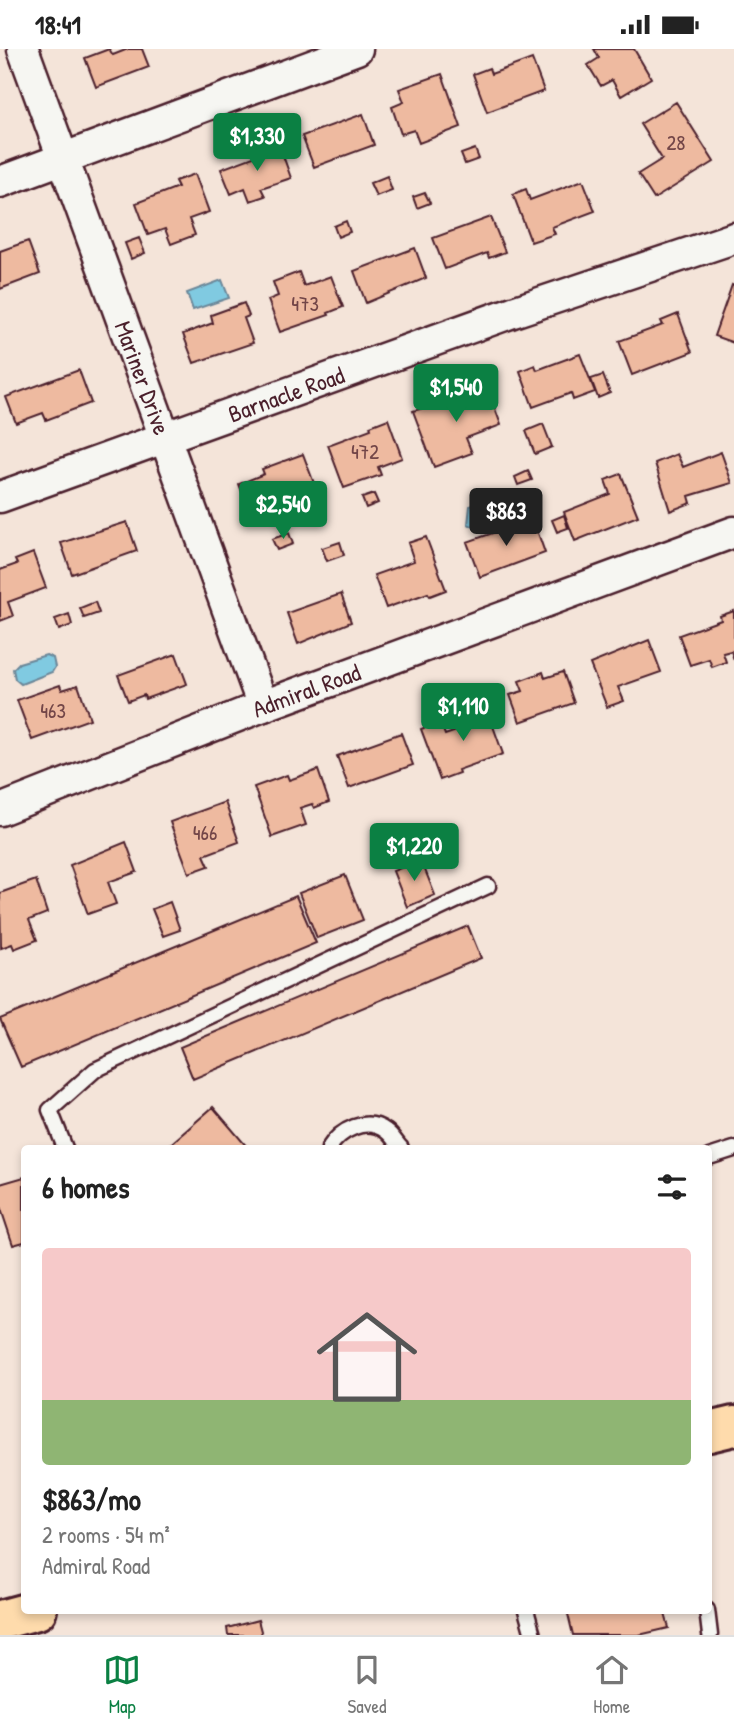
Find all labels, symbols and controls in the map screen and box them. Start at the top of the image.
text: 18:41 [35,7,81,42]
pin: $1,330 [200,113,314,173]
text: $1,330 [229,120,285,151]
house number: 28 [667,128,685,157]
house number: 473 [291,289,319,318]
street label: Mariner Drive [108,316,179,439]
street label: Barnacle Road [223,358,348,429]
pin: $1,540 [399,365,513,424]
text: $1,540 [429,371,483,402]
house number: 472 [351,437,379,466]
pin: $2,540 [226,482,340,541]
text: $2,540 [255,488,311,519]
pin: $863 [465,489,547,548]
text: $863 [485,495,527,526]
street label: Admiral Road [248,655,365,725]
pin: $1,110 [406,683,520,743]
text: $1,110 [437,690,489,721]
house number: 463 [40,696,66,725]
house number: 466 [193,818,217,847]
pin: $1,220 [357,823,471,883]
text: $1,220 [386,830,442,861]
text: 6 homes [42,1167,129,1207]
icon: filters [653,1168,691,1206]
icon: home [304,1294,430,1420]
text: $863/mo [42,1479,141,1519]
text: 2 rooms · 54 m² [42,1519,170,1550]
text: Admiral Road [42,1550,150,1581]
tab: Map [103,1651,141,1719]
tab: Saved [348,1651,386,1719]
tab: Home [593,1651,631,1719]

